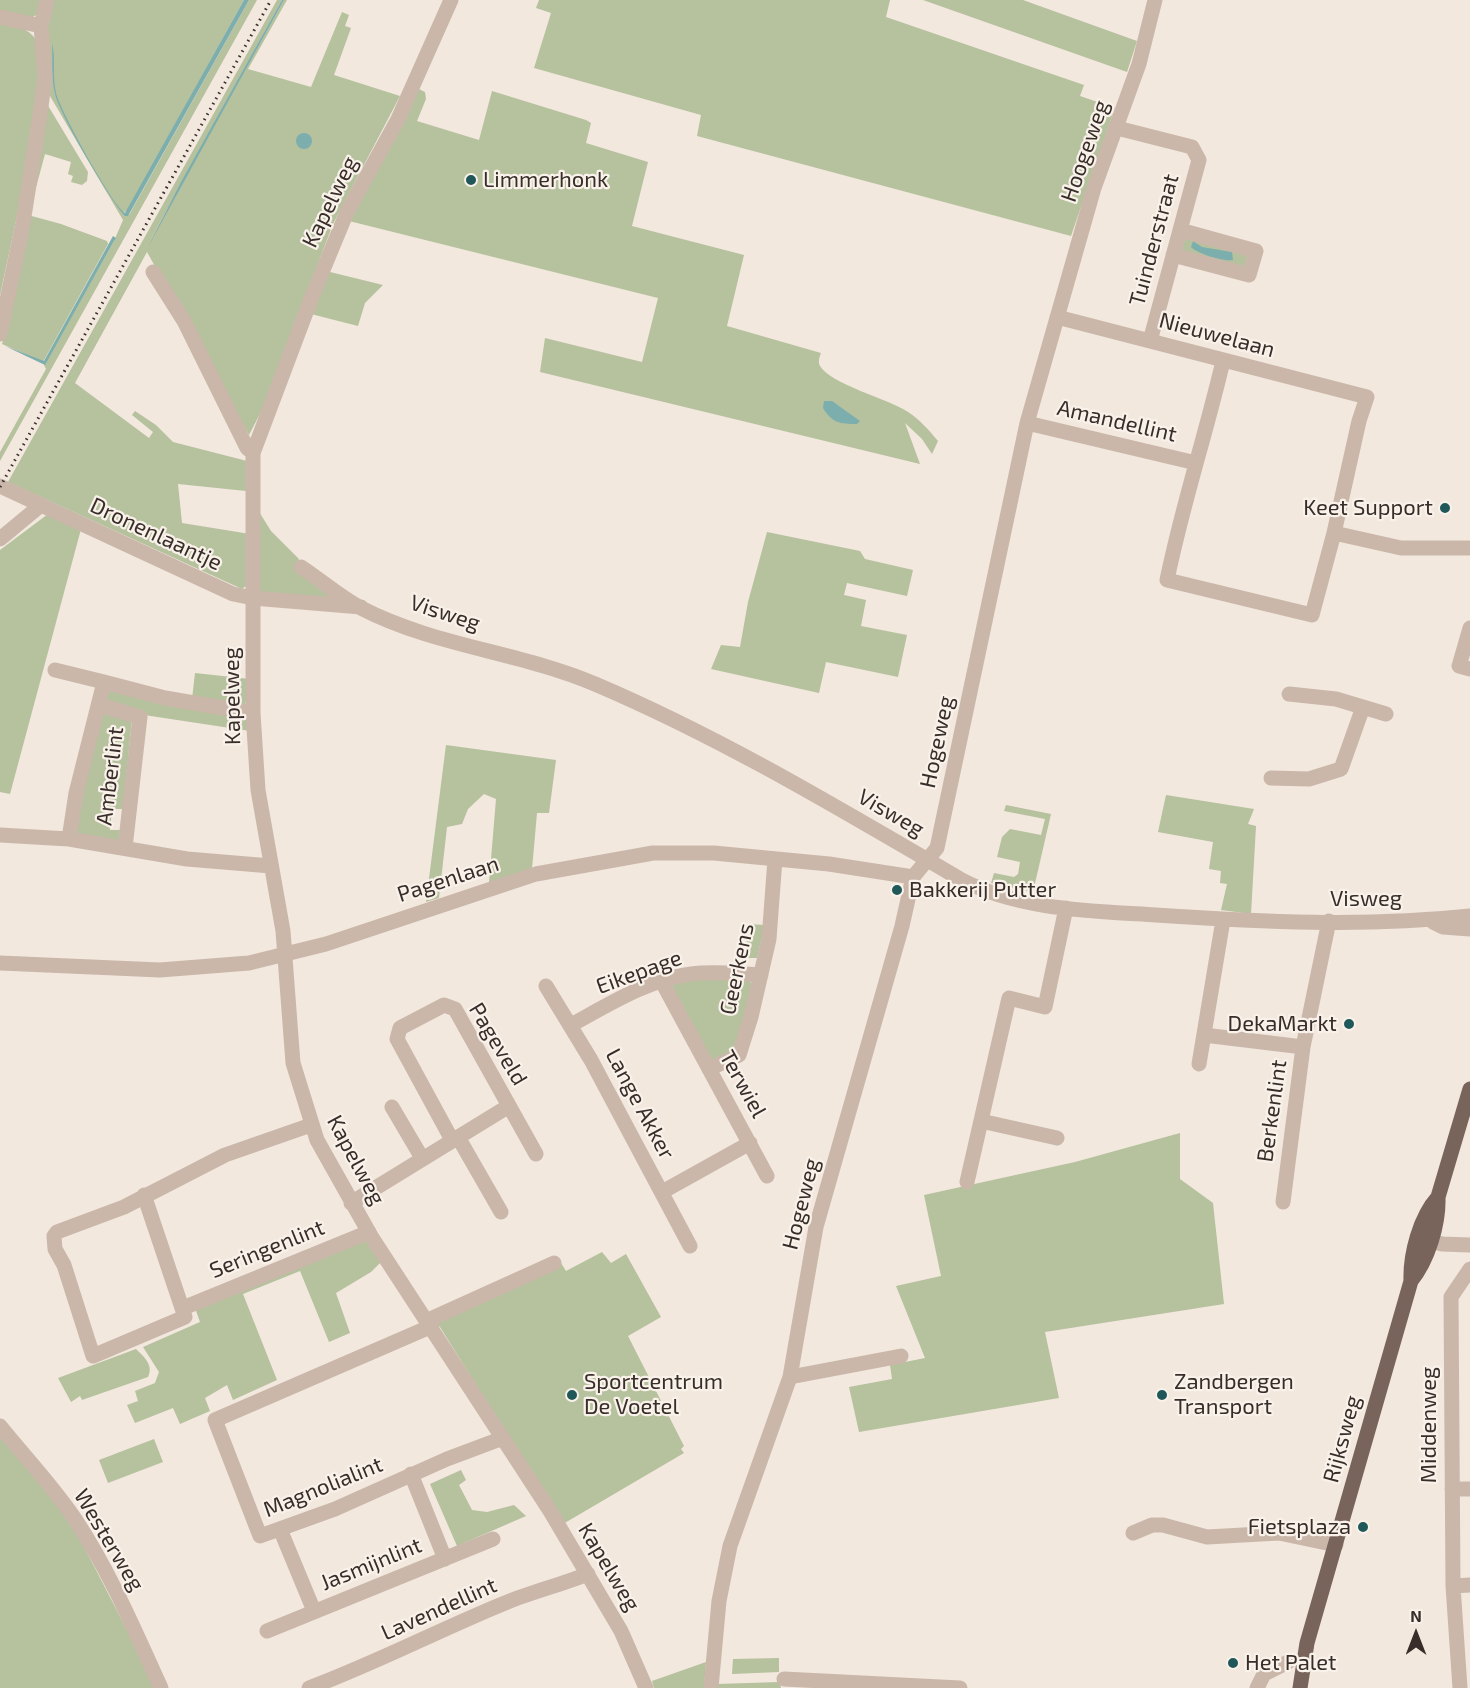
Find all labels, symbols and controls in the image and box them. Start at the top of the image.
street label: Hoogeweg [1055,97,1115,205]
street label: Kapelweg [297,152,363,252]
place label: Limmerhonk [483,167,608,193]
street label: Tuinderstraat [1124,171,1184,309]
marker: Limmerhonk [464,173,478,187]
street label: Nieuwelaan [1156,307,1278,363]
street label: Amandellint [1055,394,1179,448]
street label: Dronenlaantje [86,492,226,576]
place label: Keet Support [1303,495,1433,521]
marker: Keet Support [1438,501,1452,515]
street label: Visweg [407,589,483,637]
street label: Kapelweg [218,647,246,745]
street label: Hogeweg [914,694,960,790]
street label: Amberlint [91,725,129,827]
street label: Visweg [853,784,929,842]
street label: Pagenlaan [394,850,502,908]
place label: Bakkerij Putter [909,877,1056,903]
marker: Bakkerij Putter [890,883,904,897]
street label: Visweg [1330,886,1402,912]
street label: Geerkens [714,921,760,1017]
street label: Eikepage [593,944,685,1000]
street label: Pageveld [463,998,533,1090]
place label: DekaMarkt [1228,1011,1337,1037]
marker: DekaMarkt [1342,1017,1356,1031]
street label: Lange Akker [600,1044,680,1164]
street label: Terwiel [714,1046,772,1122]
street label: Berkenlint [1252,1058,1292,1164]
street label: Kapelweg [321,1111,391,1209]
street label: Hogeweg [777,1156,825,1252]
street label: Seringenlint [206,1214,328,1284]
street label: Middenweg [1416,1367,1442,1483]
place label: Sportcentrum De Voetel [584,1369,723,1420]
place label: Zandbergen Transport [1174,1369,1294,1420]
marker: Sportcentrum De Voetel [565,1388,579,1402]
marker: Zandbergen Transport [1155,1388,1169,1402]
street label: Rijksweg [1318,1393,1366,1485]
street label: Magnolialint [260,1451,386,1523]
street label: Westerweg [68,1484,150,1596]
place label: Fietsplaza [1248,1514,1351,1540]
street label: Kapelweg [572,1518,646,1616]
marker: Fietsplaza [1356,1520,1370,1534]
street label: Jasmijnlint [316,1532,426,1596]
street label: Lavendellint [377,1572,501,1646]
north arrow [1386,1604,1446,1664]
text: N [1410,1606,1422,1625]
place label: Het Palet [1245,1650,1336,1676]
marker: Het Palet [1226,1656,1240,1670]

